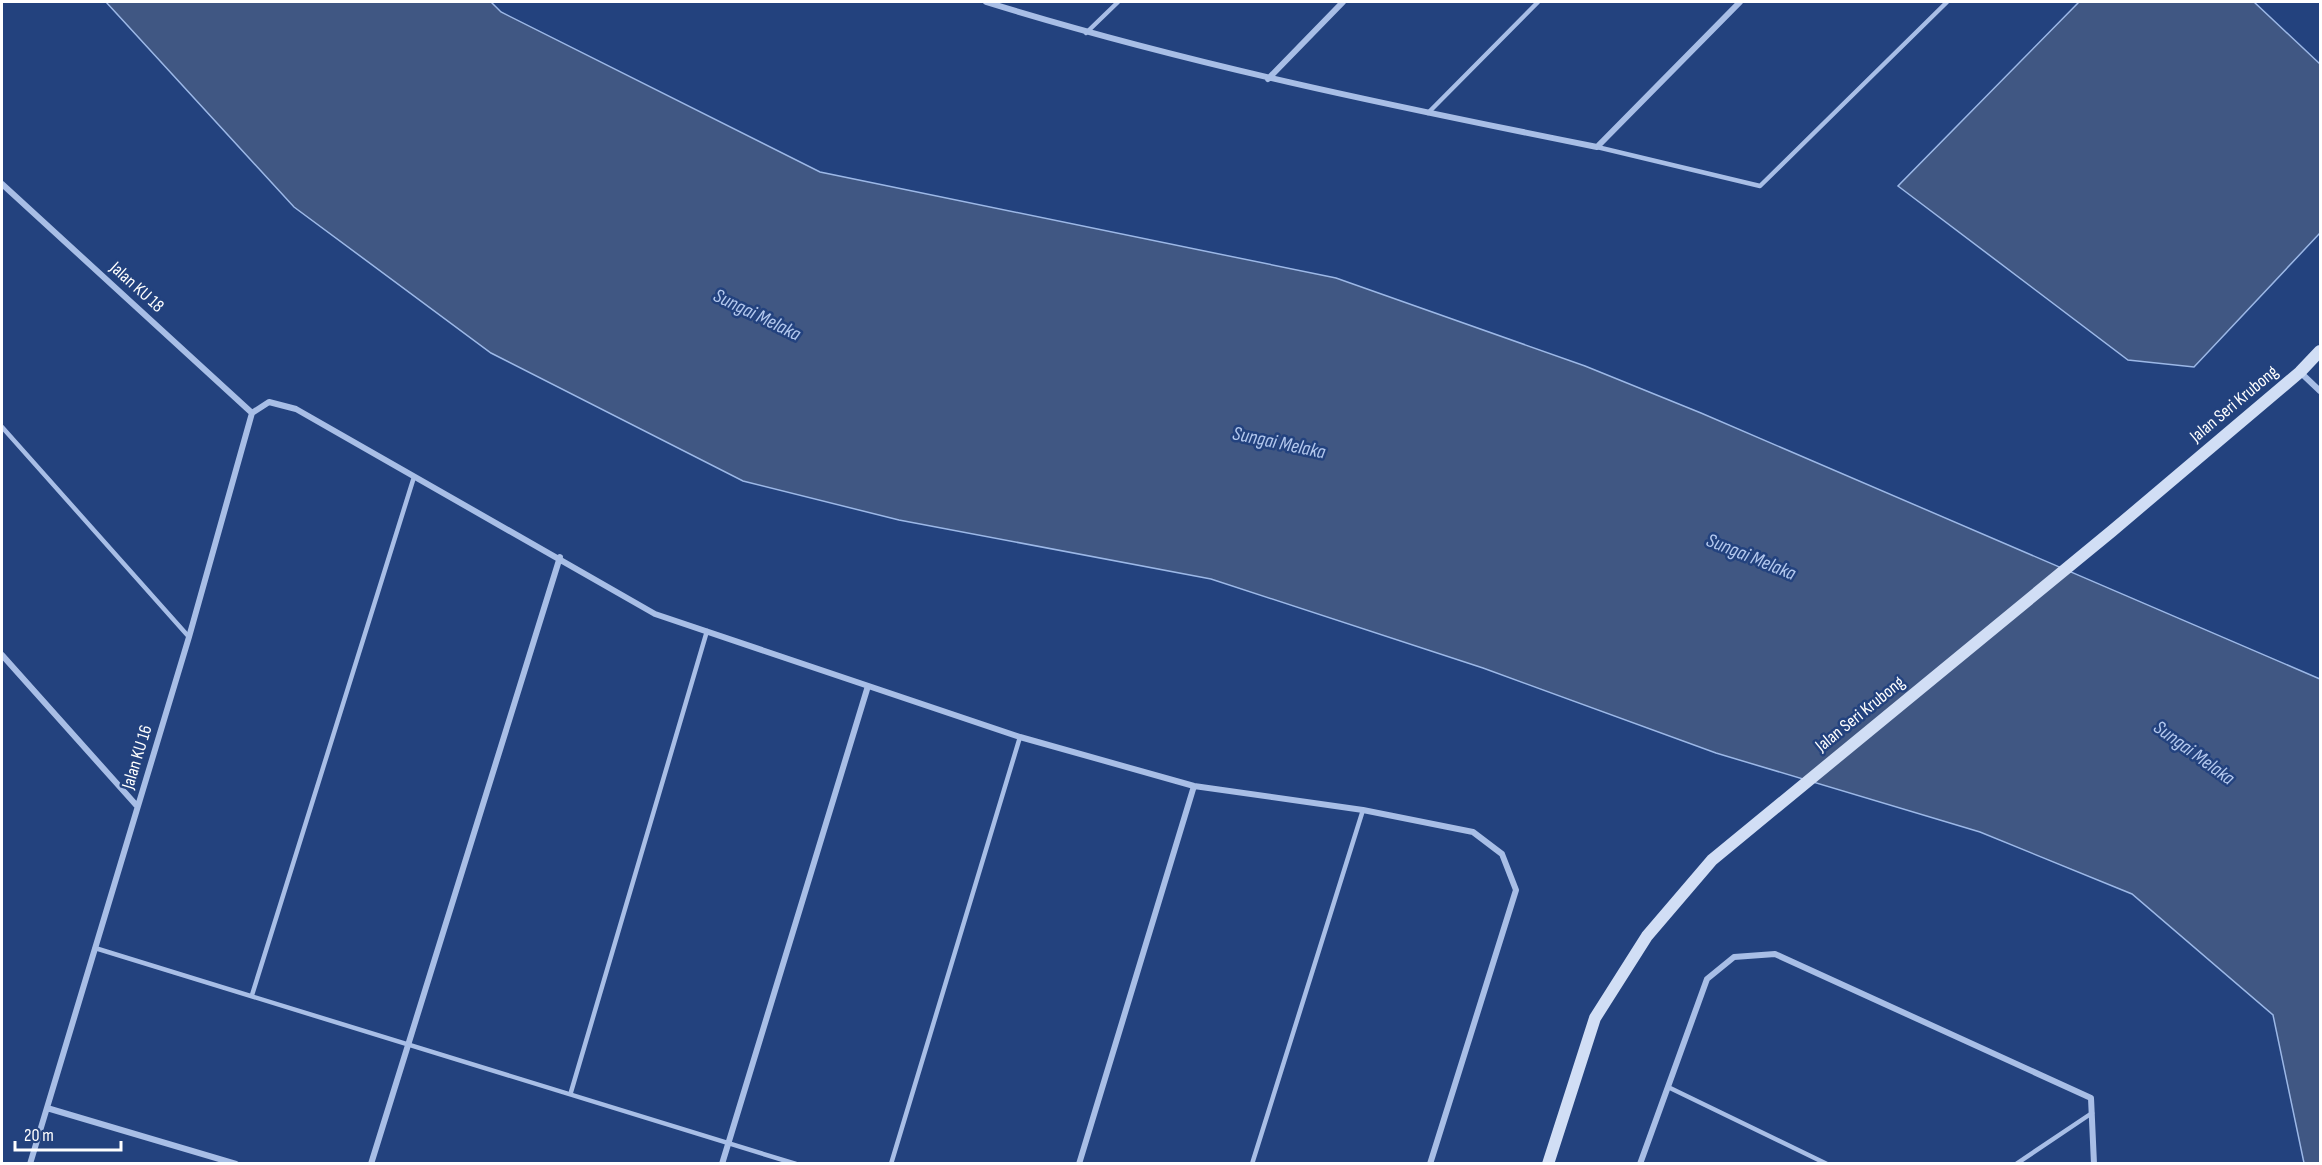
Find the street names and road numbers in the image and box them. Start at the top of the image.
street label: Jalan KU 18 [105,257,168,317]
street label: Jalan Seri Krubong [2185,361,2282,448]
street label: Jalan Seri Krubong [1811,672,1909,757]
street label: Jalan KU 16 [117,722,157,792]

